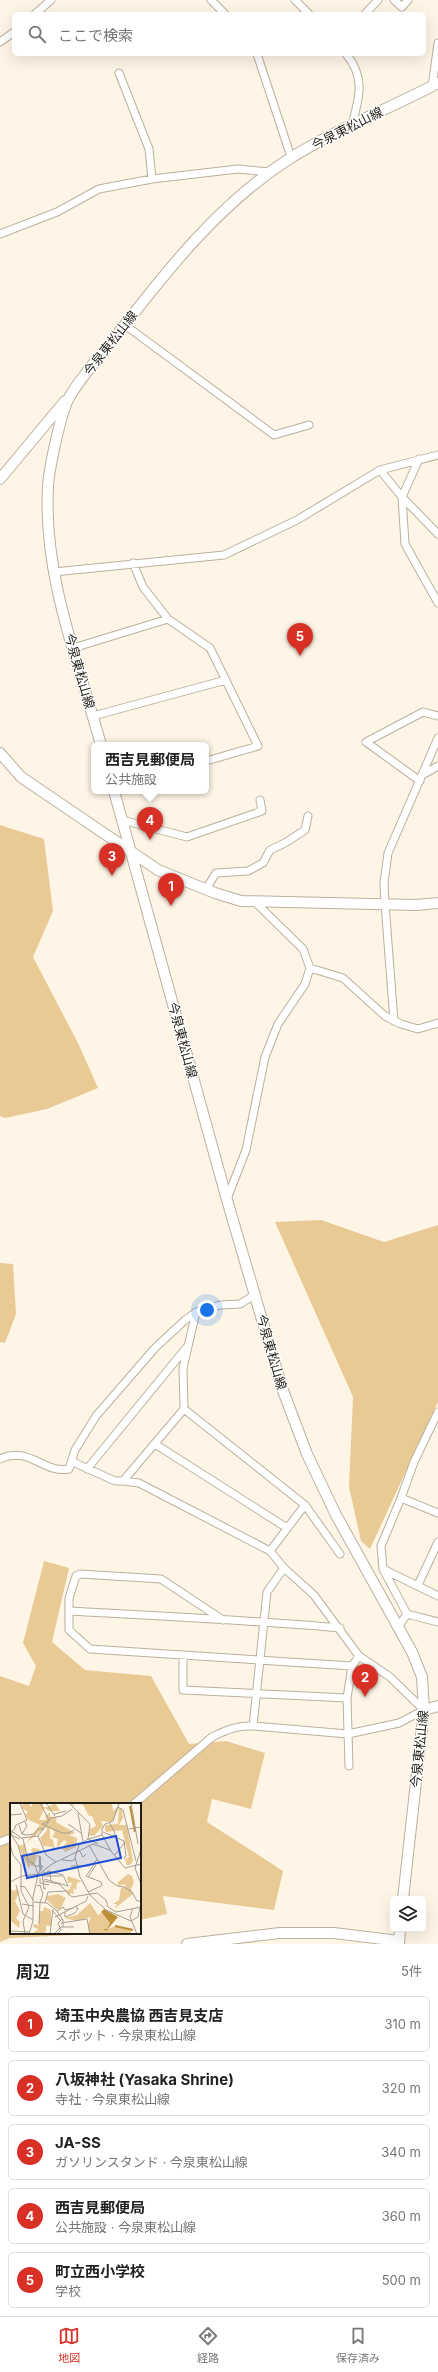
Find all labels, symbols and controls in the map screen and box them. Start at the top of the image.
search box [12,12,426,56]
icon: search [26,23,48,45]
text: ここで検索 [58,26,133,45]
street label: 今泉東松山線 [309,103,385,153]
street label: 今泉東松山線 [80,307,140,379]
pin: 5 [287,623,313,656]
street label: 今泉東松山線 [62,631,98,711]
popup [91,742,209,794]
text: 西吉見郵便局 [105,750,195,769]
text: 公共施設 [105,771,157,787]
pin: 4 [137,807,163,840]
pin: 3 [99,843,125,876]
pin: 1 [158,873,184,906]
street label: 今泉東松山線 [165,1000,201,1080]
your location [197,1300,217,1320]
street label: 今泉東松山線 [254,1312,290,1392]
pin: 2 [352,1664,378,1697]
street label: 今泉東松山線 [407,1709,431,1789]
inset map [10,1803,141,1934]
map controls [390,1896,426,1932]
button: layers [390,1896,426,1932]
text: 周辺 [16,1962,50,1982]
text: 5件 [401,1963,422,1979]
text: 埼玉中央農協 西吉見支店 [55,2006,224,2025]
text: 1 [27,2016,33,2032]
text: 310 m [384,2016,421,2032]
text: スポット · 今泉東松山線 [55,2027,196,2043]
text: 八坂神社 (Yasaka Shrine) [55,2070,234,2089]
text: 2 [26,2080,34,2096]
text: 320 m [382,2080,421,2096]
text: 寺社 · 今泉東松山線 [55,2091,170,2107]
text: JA-SS [55,2133,101,2152]
text: 3 [26,2144,34,2160]
text: 340 m [381,2144,421,2160]
text: ガソリンスタンド · 今泉東松山線 [55,2154,248,2170]
text: 西吉見郵便局 [55,2198,145,2217]
text: 4 [26,2208,34,2224]
text: 360 m [382,2208,421,2224]
text: 公共施設 · 今泉東松山線 [55,2219,196,2235]
text: 町立西小学校 [55,2262,145,2281]
text: 5 [26,2272,34,2288]
text: 500 m [382,2272,421,2288]
text: 学校 [55,2283,81,2299]
tab: 地図 [58,2325,80,2365]
tab: 経路 [197,2325,219,2365]
tab: 保存済み [336,2325,380,2365]

